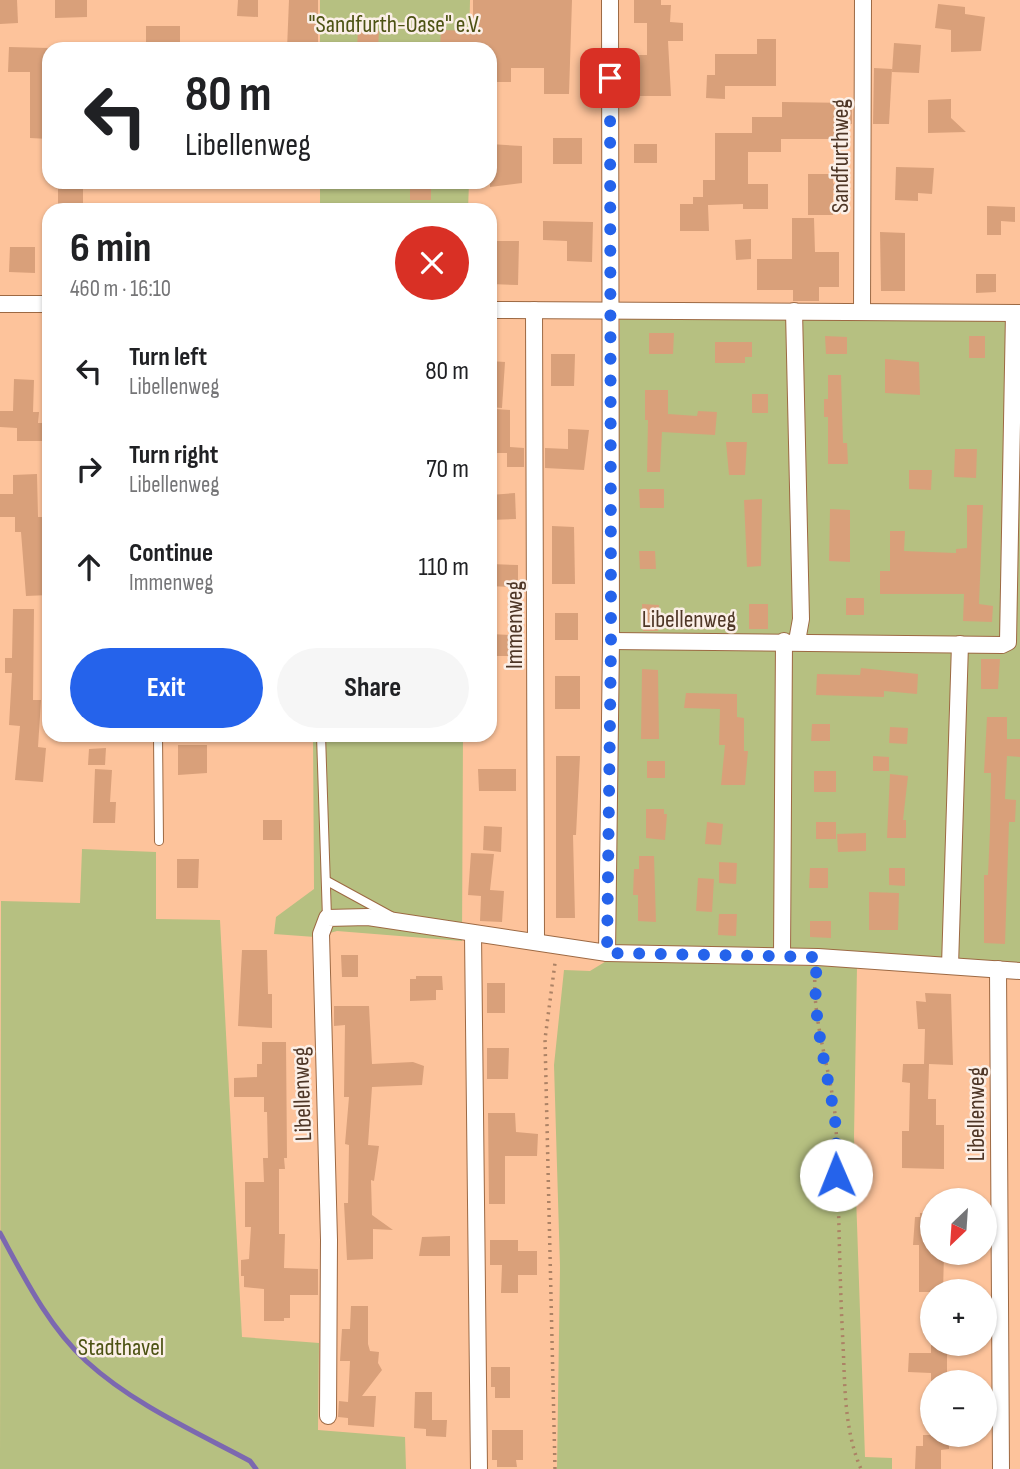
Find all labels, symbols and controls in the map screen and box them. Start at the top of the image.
park label: "Sandfurth-Oase" e.V. [308,10,482,39]
pin [580,48,640,108]
icon: arrive [591,59,629,97]
text: 80 m [185,66,272,125]
icon: left [70,70,161,161]
street label: Sandfurthweg [826,99,855,213]
text: Libellenweg [185,126,311,165]
text: 6 min [70,223,151,274]
button: close [395,226,469,300]
text: 460 m · 16:10 [70,275,171,303]
text: Turn left [129,342,207,373]
icon: left [70,352,108,390]
text: 80 m [425,356,469,387]
text: Libellenweg [129,373,219,401]
text: Turn right [129,440,218,471]
icon: right [70,450,108,488]
text: 70 m [426,454,469,485]
text: Libellenweg [129,471,219,499]
text: Continue [129,538,213,569]
icon: ahead [70,548,108,586]
text: 110 m [418,552,469,583]
text: Immenweg [129,569,214,597]
street label: Immenweg [500,581,529,669]
street label: Libellenweg [642,605,736,634]
button: Exit [70,648,263,728]
button: Share [277,648,469,728]
street label: Libellenweg [286,1046,318,1142]
street label: Libellenweg [962,1067,991,1161]
position arrow [799,1138,873,1212]
north arrow [920,1188,998,1265]
map controls [920,1188,997,1447]
button: + [920,1279,997,1356]
park label: Stadthavel [78,1333,164,1362]
button: − [920,1370,997,1447]

